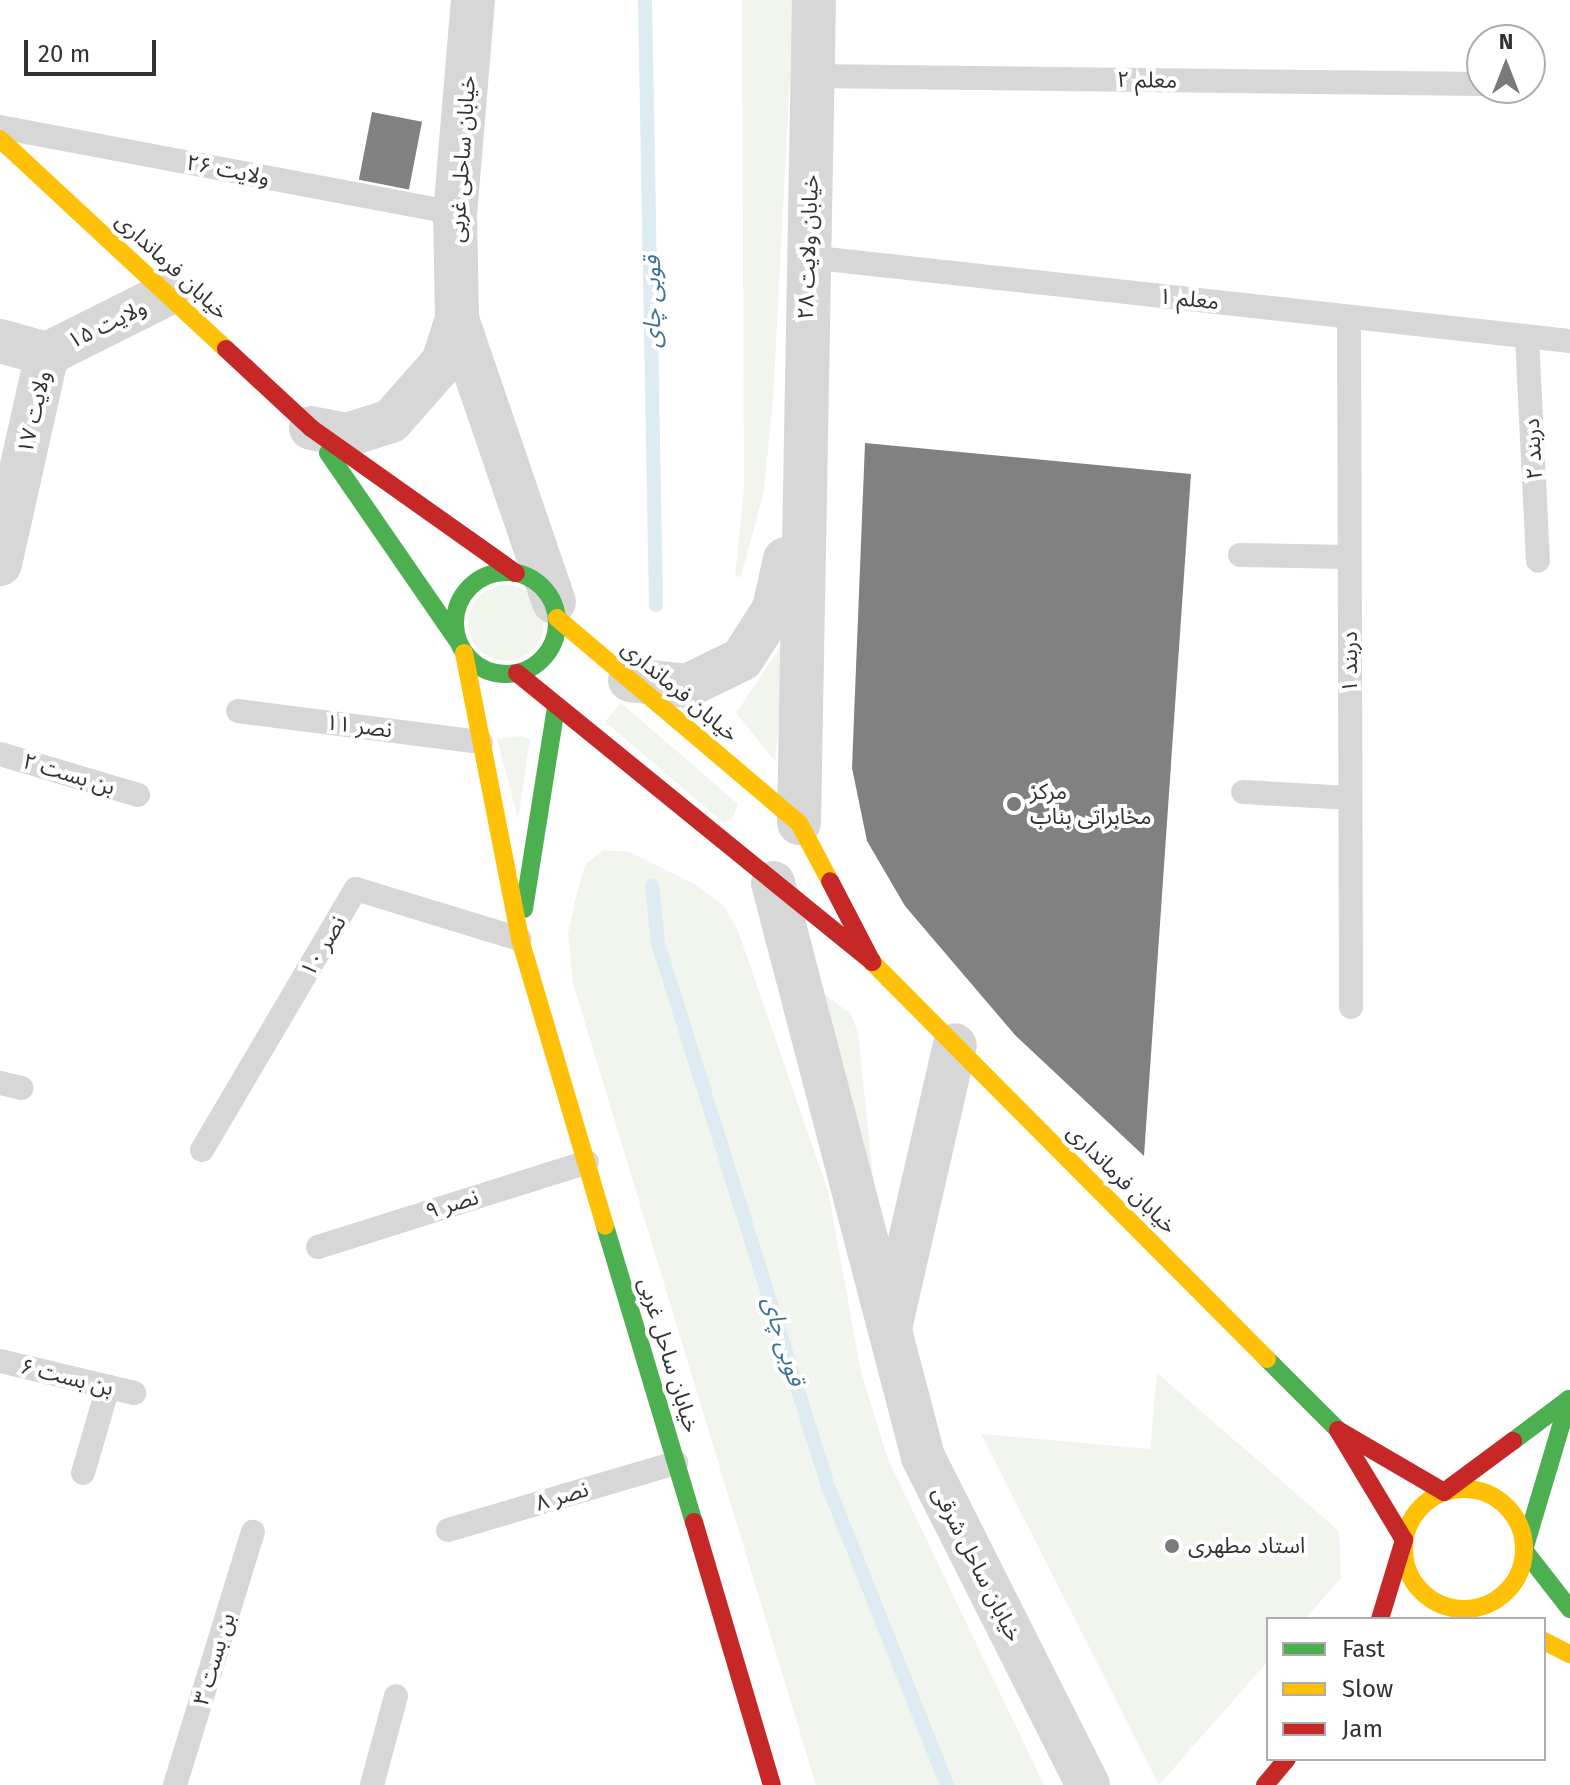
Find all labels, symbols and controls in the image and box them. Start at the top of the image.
scale bar [28,24,160,74]
north arrow [1466,24,1546,104]
text: N [1499,28,1513,55]
text: 20 m [38,40,90,68]
street label: معلم ۲ [1117,66,1177,94]
street label: خیابان ساحلی غربی [443,75,481,243]
street label: ولایت ۲۶ [184,149,272,191]
street label: خیابان ولایت ۲۸ [792,174,824,320]
street label: خیابان فرمانداری [110,207,234,325]
water label: قوبی چای [639,256,667,348]
street label: معلم ۱ [1158,283,1220,315]
street label: ولایت ۱۵ [63,294,151,354]
street label: ولایت ۱۷ [12,368,56,456]
street label: دربند ۲ [1518,418,1548,480]
street label: دربند ۱ [1337,631,1363,693]
street label: خیابان فرمانداری [616,635,744,747]
street label: نصر ۱۱ [324,709,394,743]
street label: بن بست ۲ [20,748,118,800]
place label: مرکز مخابراتی بناب [1030,778,1152,830]
marker: مرکز مخابراتی بناب [1005,795,1023,813]
street label: نصر ۱۰ [295,911,351,981]
street label: خیابان فرمانداری [1062,1119,1182,1239]
street label: نصر ۹ [422,1183,482,1225]
street label: خیابان ساحل غربی [633,1274,705,1436]
water label: قوبی چای [756,1293,810,1389]
street label: بن بست ۶ [18,1353,116,1401]
street label: نصر ۸ [532,1475,592,1517]
street label: خیابان ساحل شرقی [927,1482,1027,1646]
place label: استاد مطهری [1188,1533,1305,1559]
marker: استاد مطهری [1163,1537,1181,1555]
street label: بن بست ۳ [188,1610,240,1708]
legend [1266,1617,1546,1761]
text: Fast [1342,1635,1385,1663]
text: Slow [1342,1675,1393,1703]
text: Jam [1342,1715,1383,1743]

